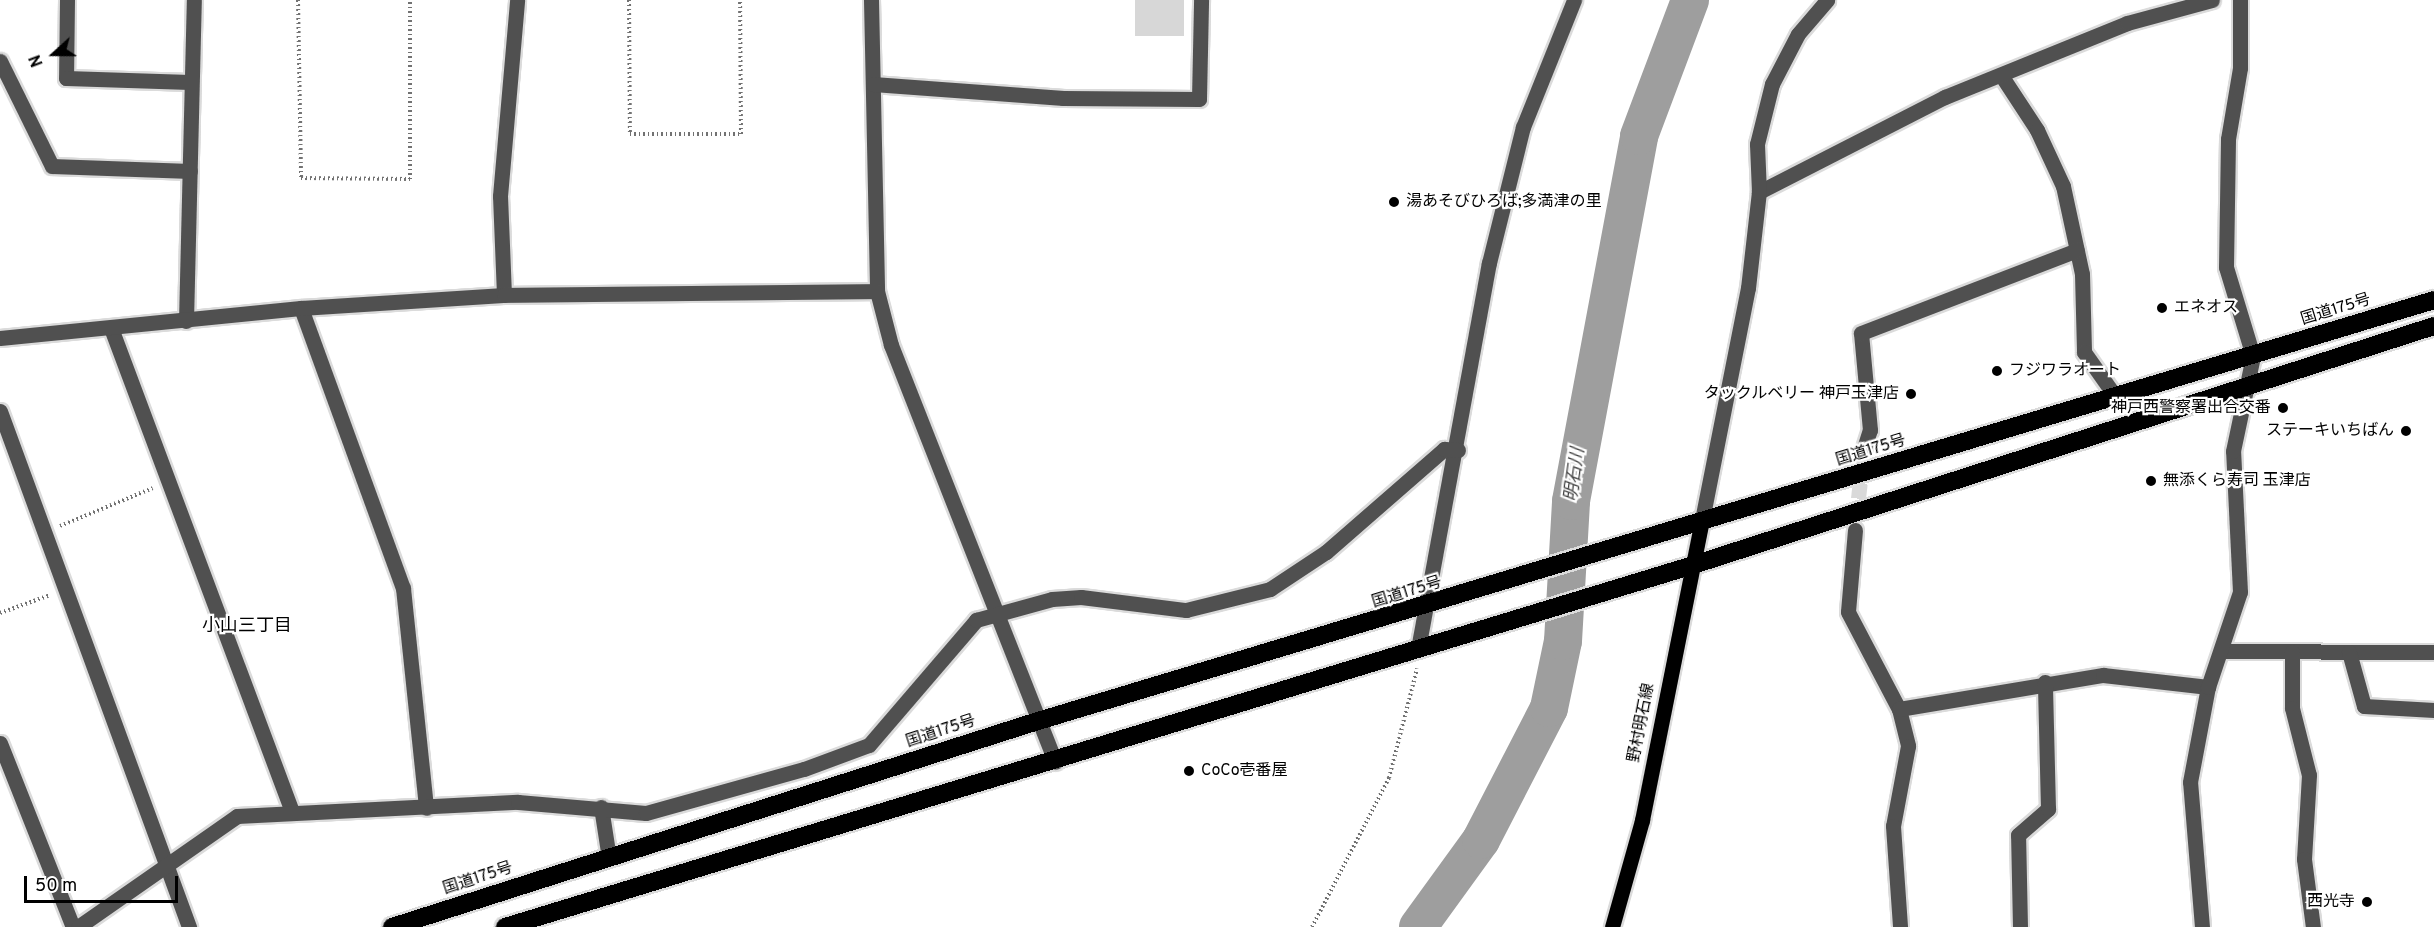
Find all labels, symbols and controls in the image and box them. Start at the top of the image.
north arrow [24,24,84,84]
text: N [26,51,49,69]
place label: 湯あそびひろば;多満津の里 [1406,192,1602,212]
marker: 湯あそびひろば;多満津の里 [1387,195,1401,209]
street label: 国道175号 [2299,290,2373,330]
place label: エネオス [2174,298,2238,318]
marker: エネオス [2155,301,2169,315]
place label: フジワラオート [2009,361,2121,381]
marker: フジワラオート [1990,364,2004,378]
place label: タックルベリー 神戸玉津店 [1703,384,1899,404]
marker: タックルベリー 神戸玉津店 [1904,387,1918,401]
place label: 神戸西警察署出合交番 [2111,398,2271,418]
marker: 神戸西警察署出合交番 [2276,401,2290,415]
place label: ステーキいちばん [2266,421,2394,441]
marker: ステーキいちばん [2399,424,2413,438]
street label: 国道175号 [1834,431,1908,471]
water label: 明石川 [1562,447,1590,503]
place label: 無添くら寿司 玉津店 [2163,471,2311,491]
marker: 無添くら寿司 玉津店 [2144,474,2158,488]
street label: 国道175号 [1370,573,1444,613]
district label: 小山三丁目 [202,616,292,638]
street label: 野村明石線 [1625,682,1659,764]
street label: 国道175号 [904,712,978,752]
place label: CoCo壱番屋 [1201,761,1288,781]
marker: CoCo壱番屋 [1182,764,1196,778]
street label: 国道175号 [441,859,515,899]
scale bar [27,864,182,902]
text: 50 m [35,875,77,898]
place label: 西光寺 [2307,892,2355,912]
marker: 西光寺 [2360,895,2374,909]

